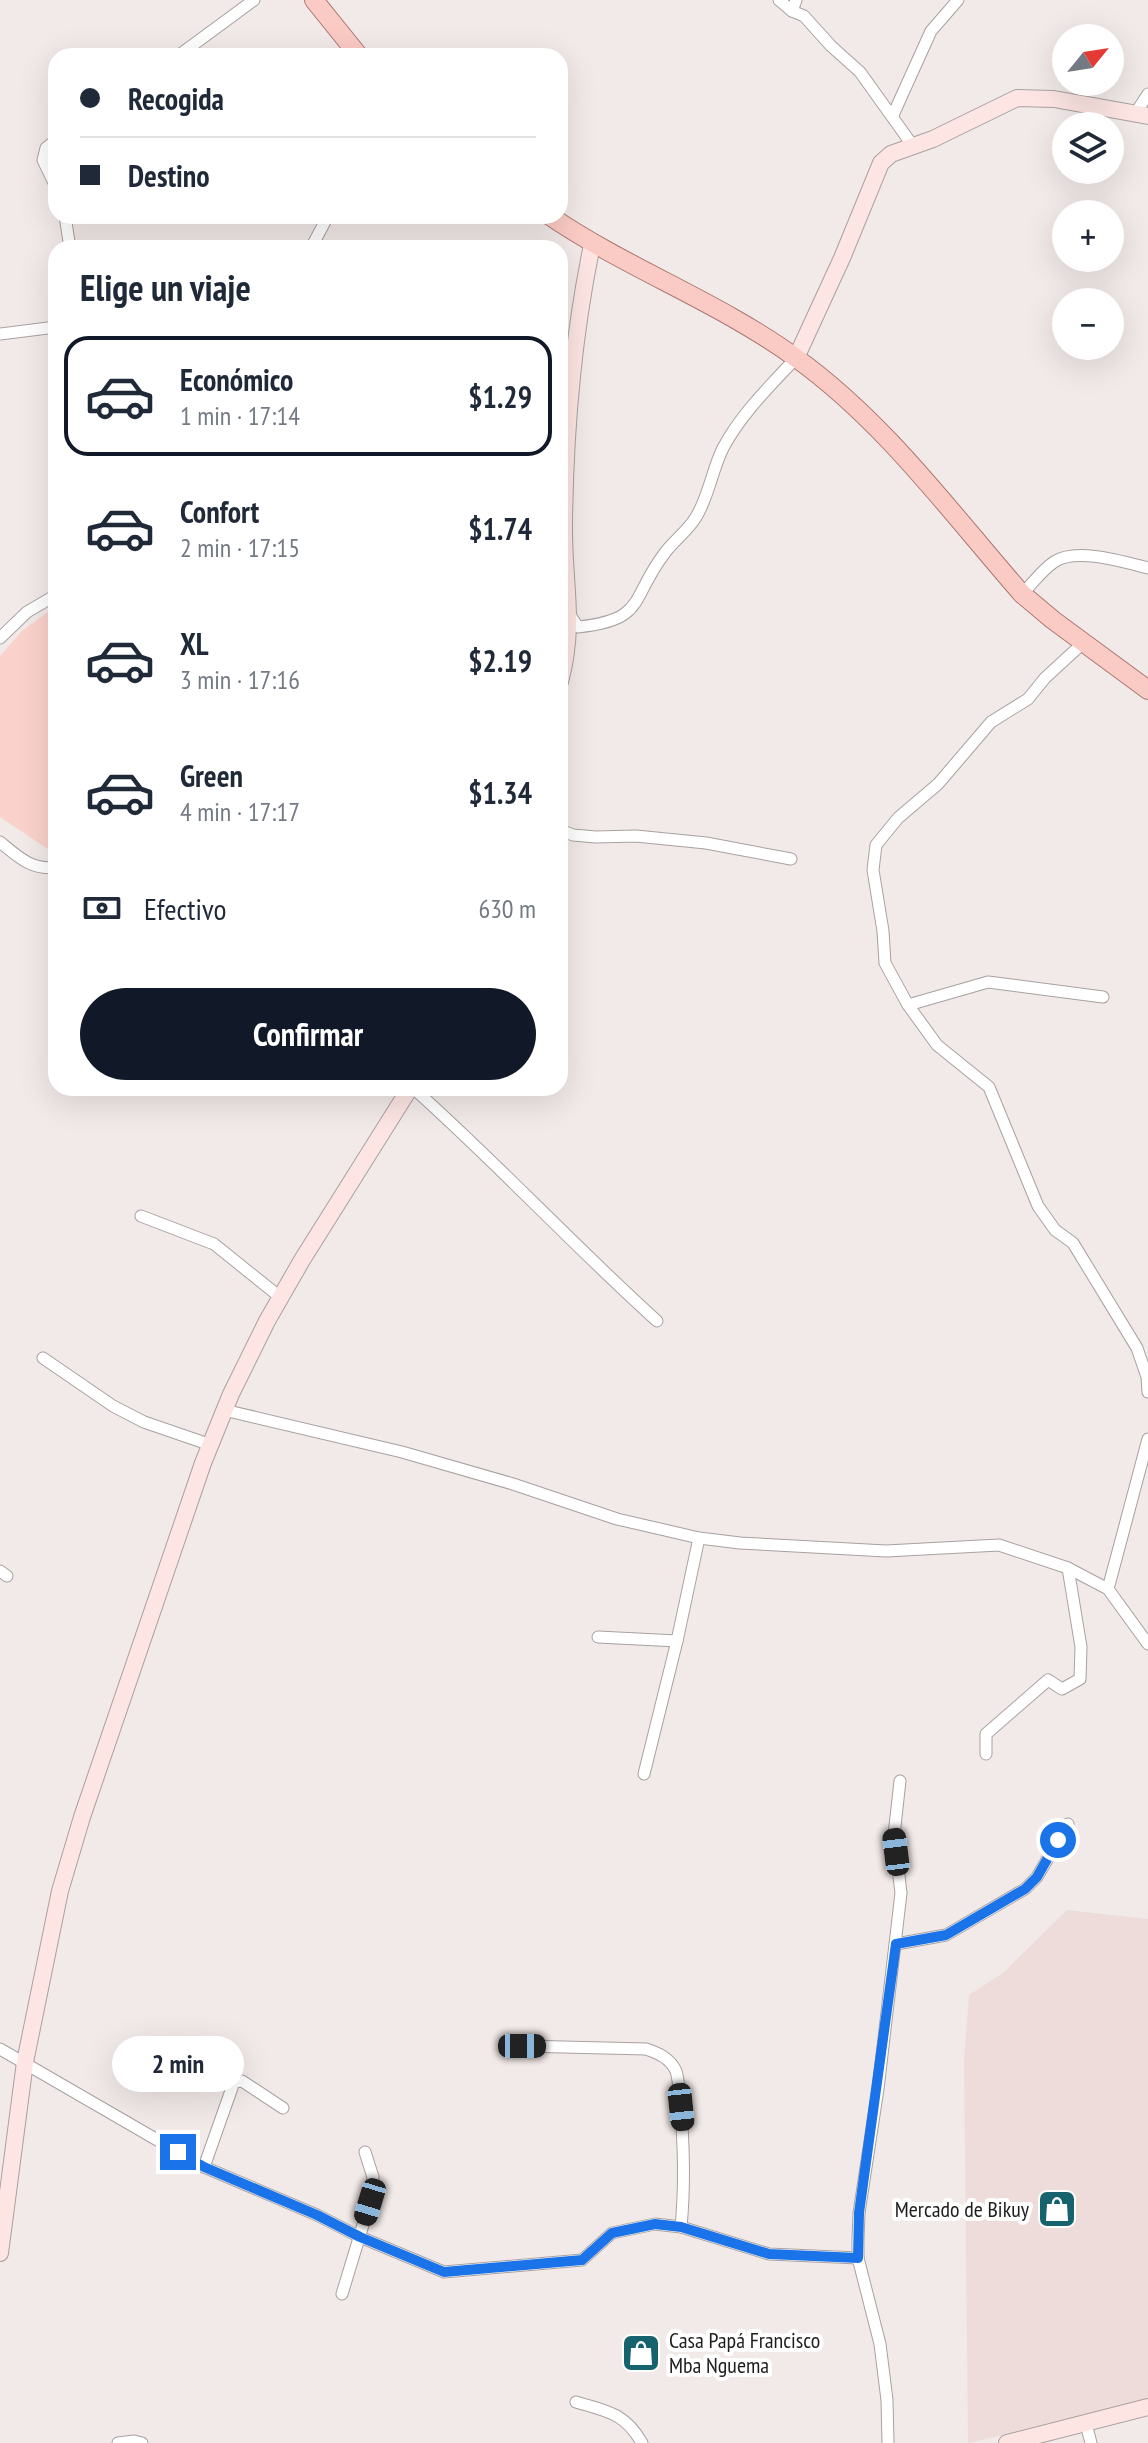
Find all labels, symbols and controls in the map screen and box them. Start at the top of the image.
north arrow [1052,24,1124,96]
map controls [1052,24,1124,360]
text: Recogida [128,79,224,118]
button: layers [1052,112,1124,184]
text: Destino [128,156,210,195]
button: + [1052,200,1124,272]
text: Elige un viaje [80,264,251,311]
button: − [1052,288,1124,360]
icon: car [84,360,156,432]
text: Económico [180,360,293,399]
text: $1.29 [468,377,532,416]
text: 1 min · 17:14 [180,399,300,432]
icon: car [84,492,156,564]
text: Confort [180,492,259,531]
text: $1.74 [468,509,532,548]
text: 2 min · 17:15 [180,531,300,564]
icon: car [84,624,156,696]
text: XL [180,624,209,663]
text: $2.19 [468,641,532,680]
text: 3 min · 17:16 [180,663,300,696]
icon: car [84,756,156,828]
text: Green [180,756,243,795]
text: $1.34 [468,773,532,812]
text: 4 min · 17:17 [180,795,300,828]
icon: cash [80,886,124,930]
text: Efectivo [144,889,227,928]
text: 630 m [478,892,536,925]
button: Confirmar [80,988,536,1080]
route start [1040,1822,1076,1858]
car [881,1827,911,1877]
car [498,2034,546,2058]
callout: 2 min [112,2036,244,2092]
text: 2 min [152,2047,204,2080]
car [667,2082,695,2132]
route end [160,2134,196,2170]
car [352,2176,388,2228]
shop icon: Mercado de Bikuy [1036,2188,1078,2230]
place label: Mercado de Bikuy [895,2195,1030,2223]
place label: Casa Papá Francisco Mba Nguema [669,2326,820,2379]
shop icon: Casa Papá Francisco Mba Nguema [620,2332,662,2374]

